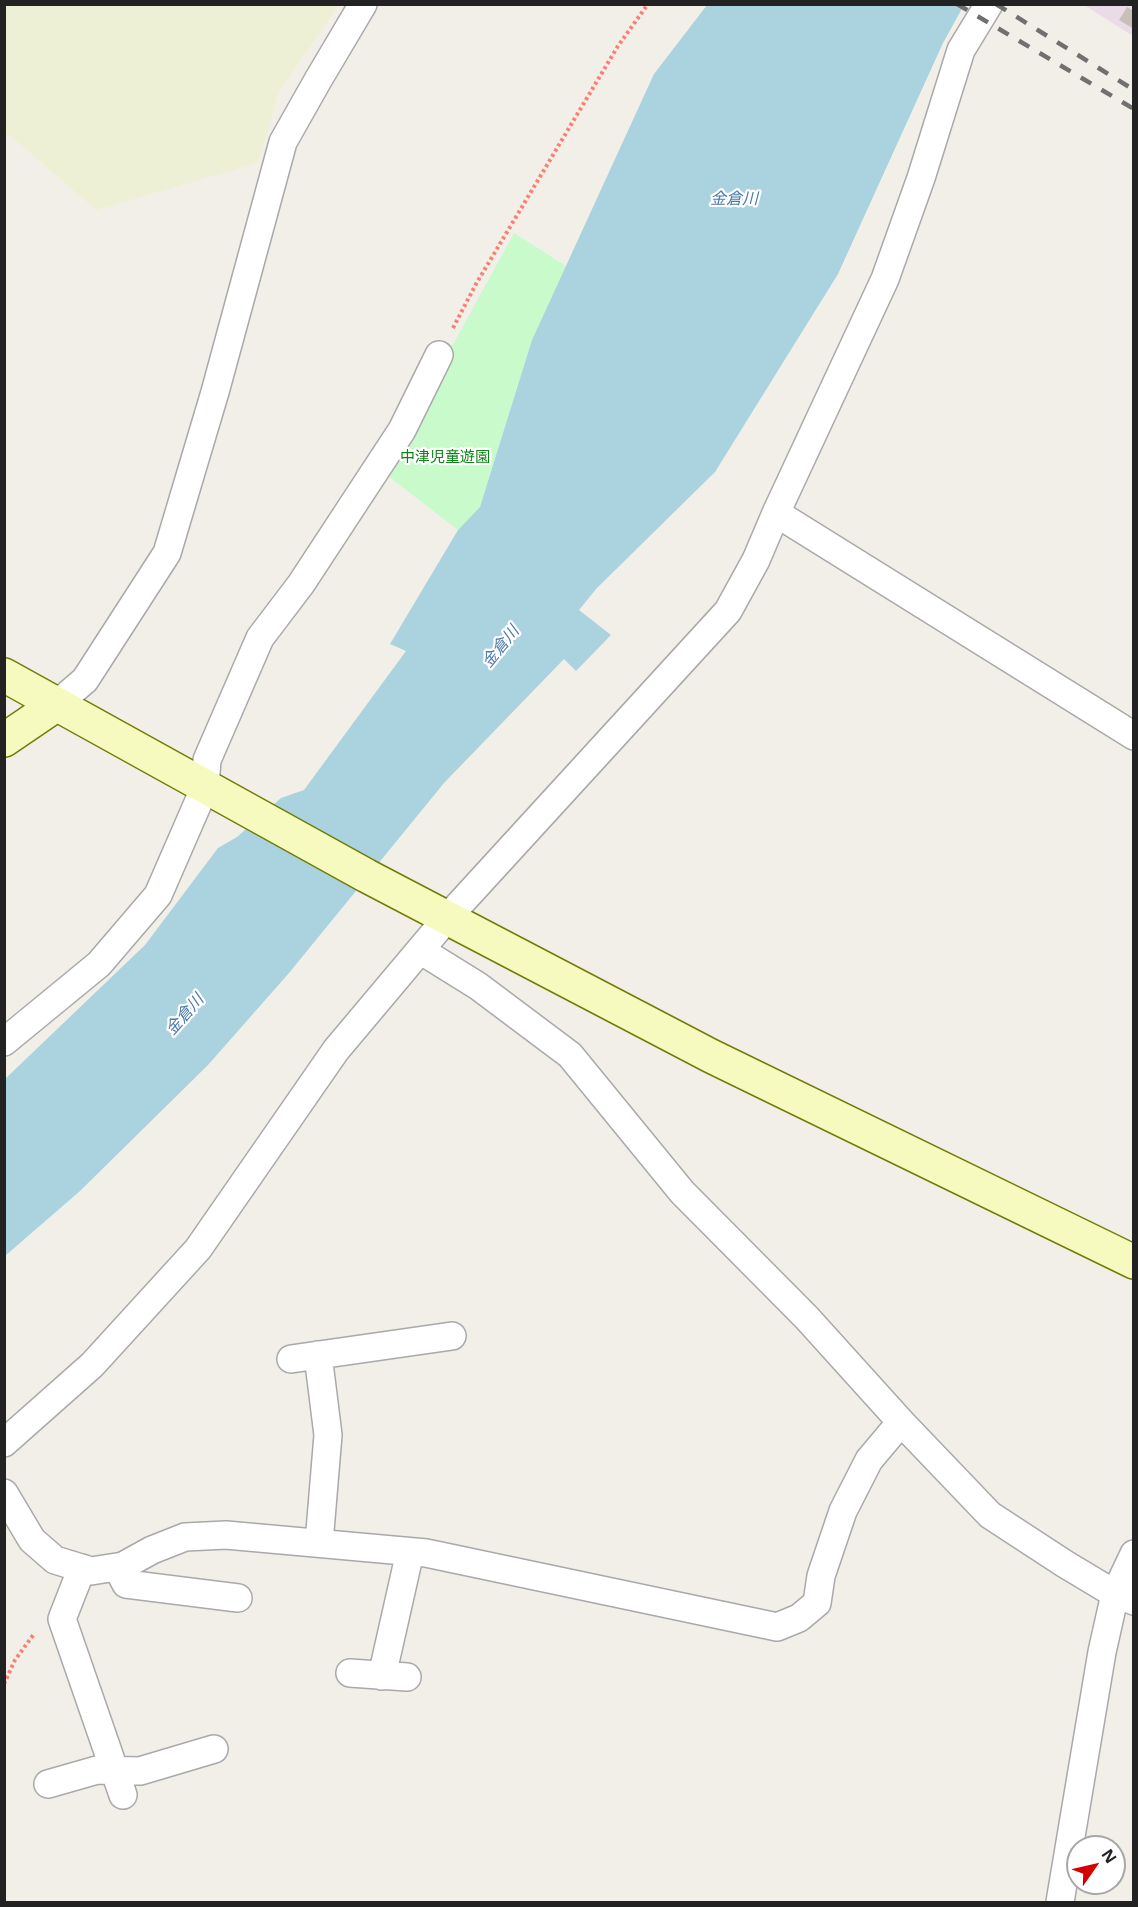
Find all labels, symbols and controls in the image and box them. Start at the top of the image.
water label: 金倉川 [710,189,758,209]
park label: 中津児童遊園 [400,449,490,467]
water label: 金倉川 [478,622,524,672]
water label: 金倉川 [162,991,208,1039]
north arrow [1066,1835,1126,1895]
text: N [1097,1845,1122,1868]

